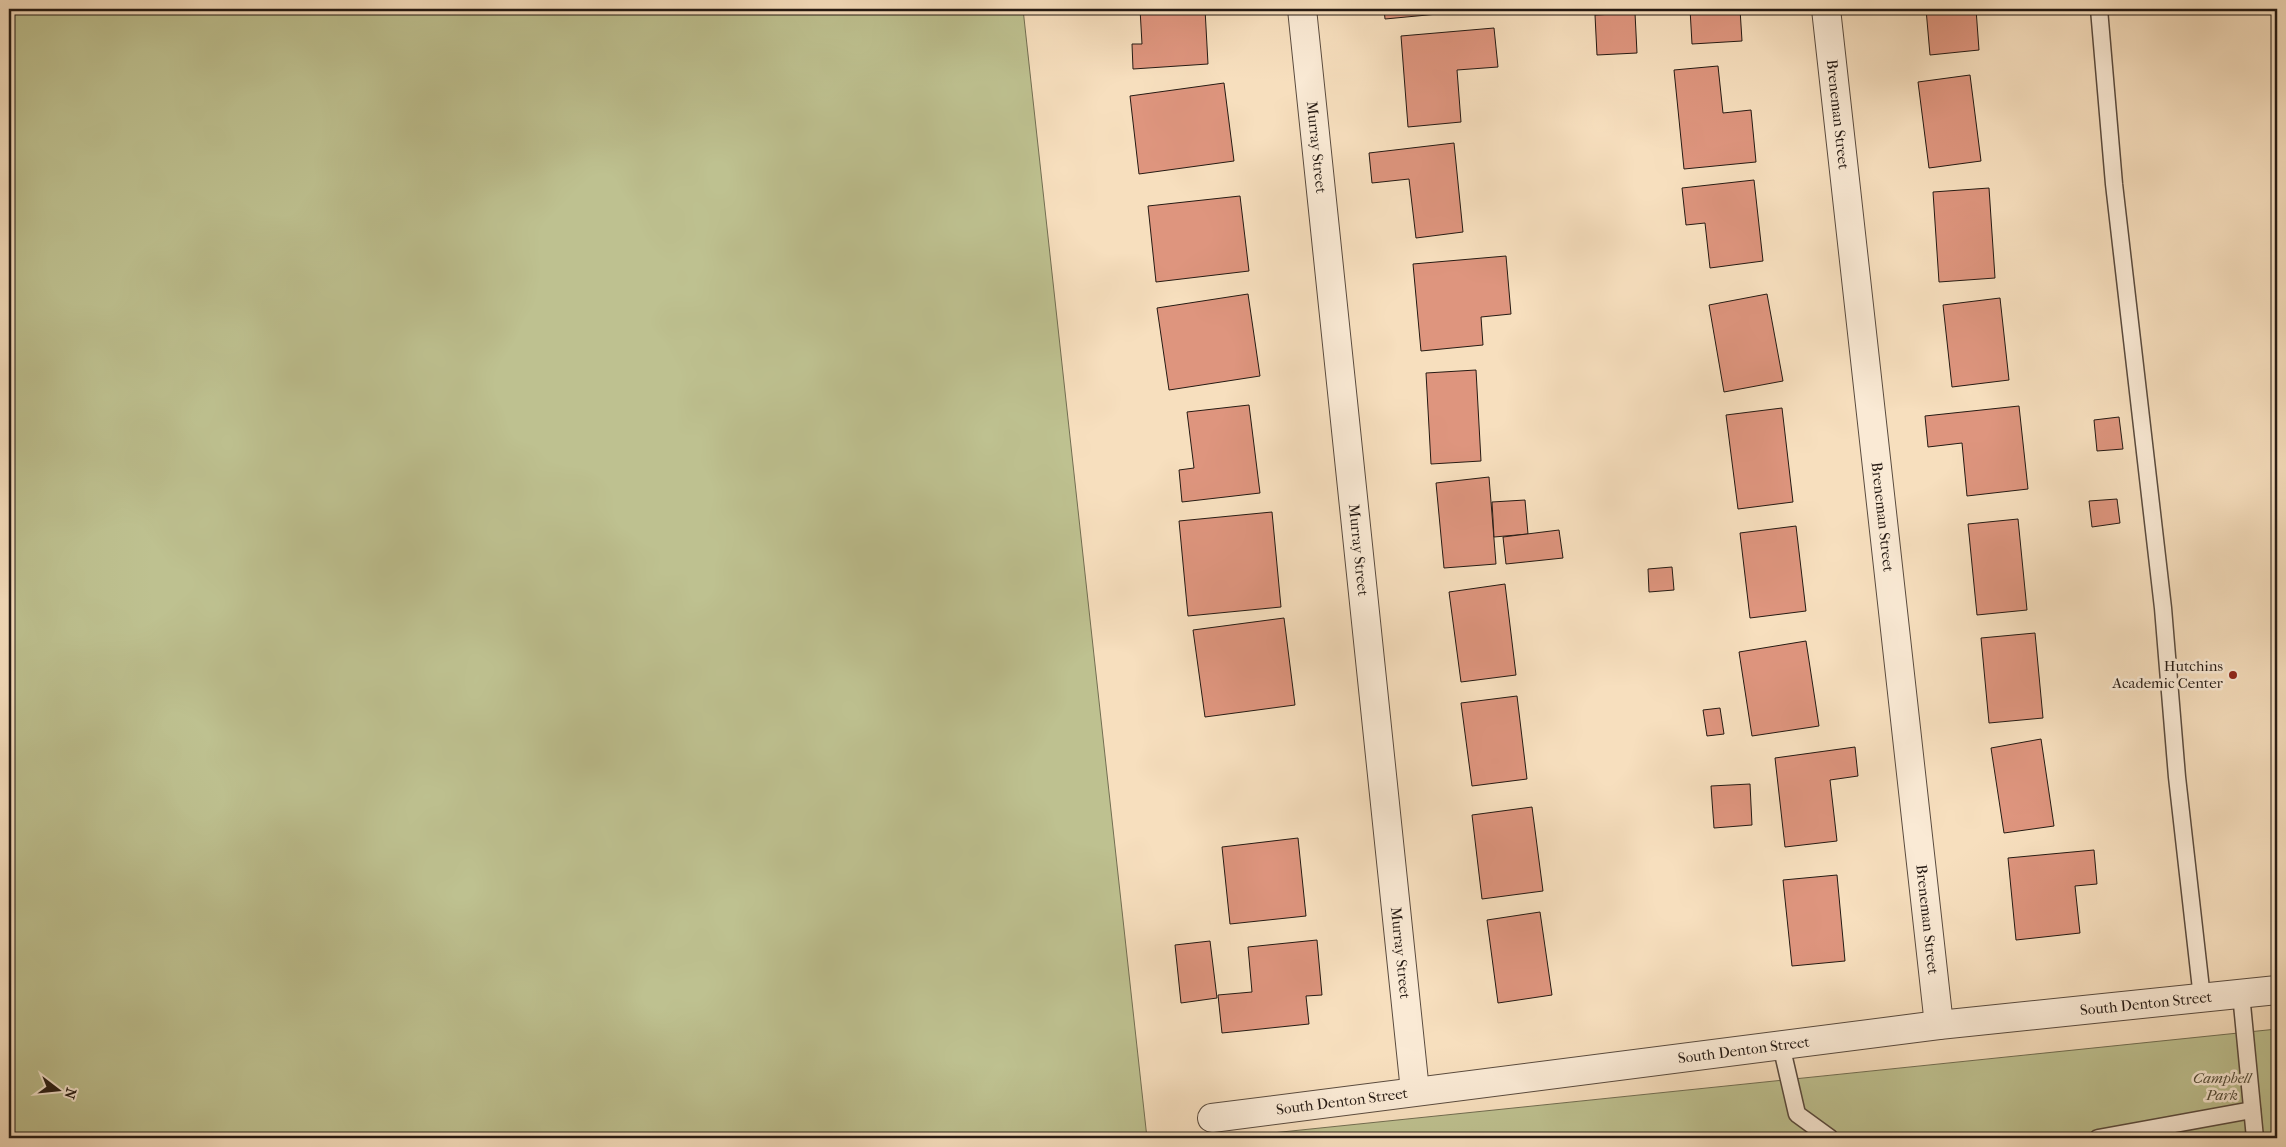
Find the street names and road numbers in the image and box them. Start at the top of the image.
street label: Breneman Street [1823,58,1853,171]
street label: Murray Street [1303,100,1330,195]
street label: Breneman Street [1867,461,1898,573]
street label: Murray Street [1345,503,1372,598]
street label: Breneman Street [1912,863,1942,976]
street label: Murray Street [1387,906,1414,1000]
street label: South Denton Street [2079,988,2213,1019]
street label: South Denton Street [1677,1033,1811,1067]
street label: South Denton Street [1275,1084,1409,1119]

